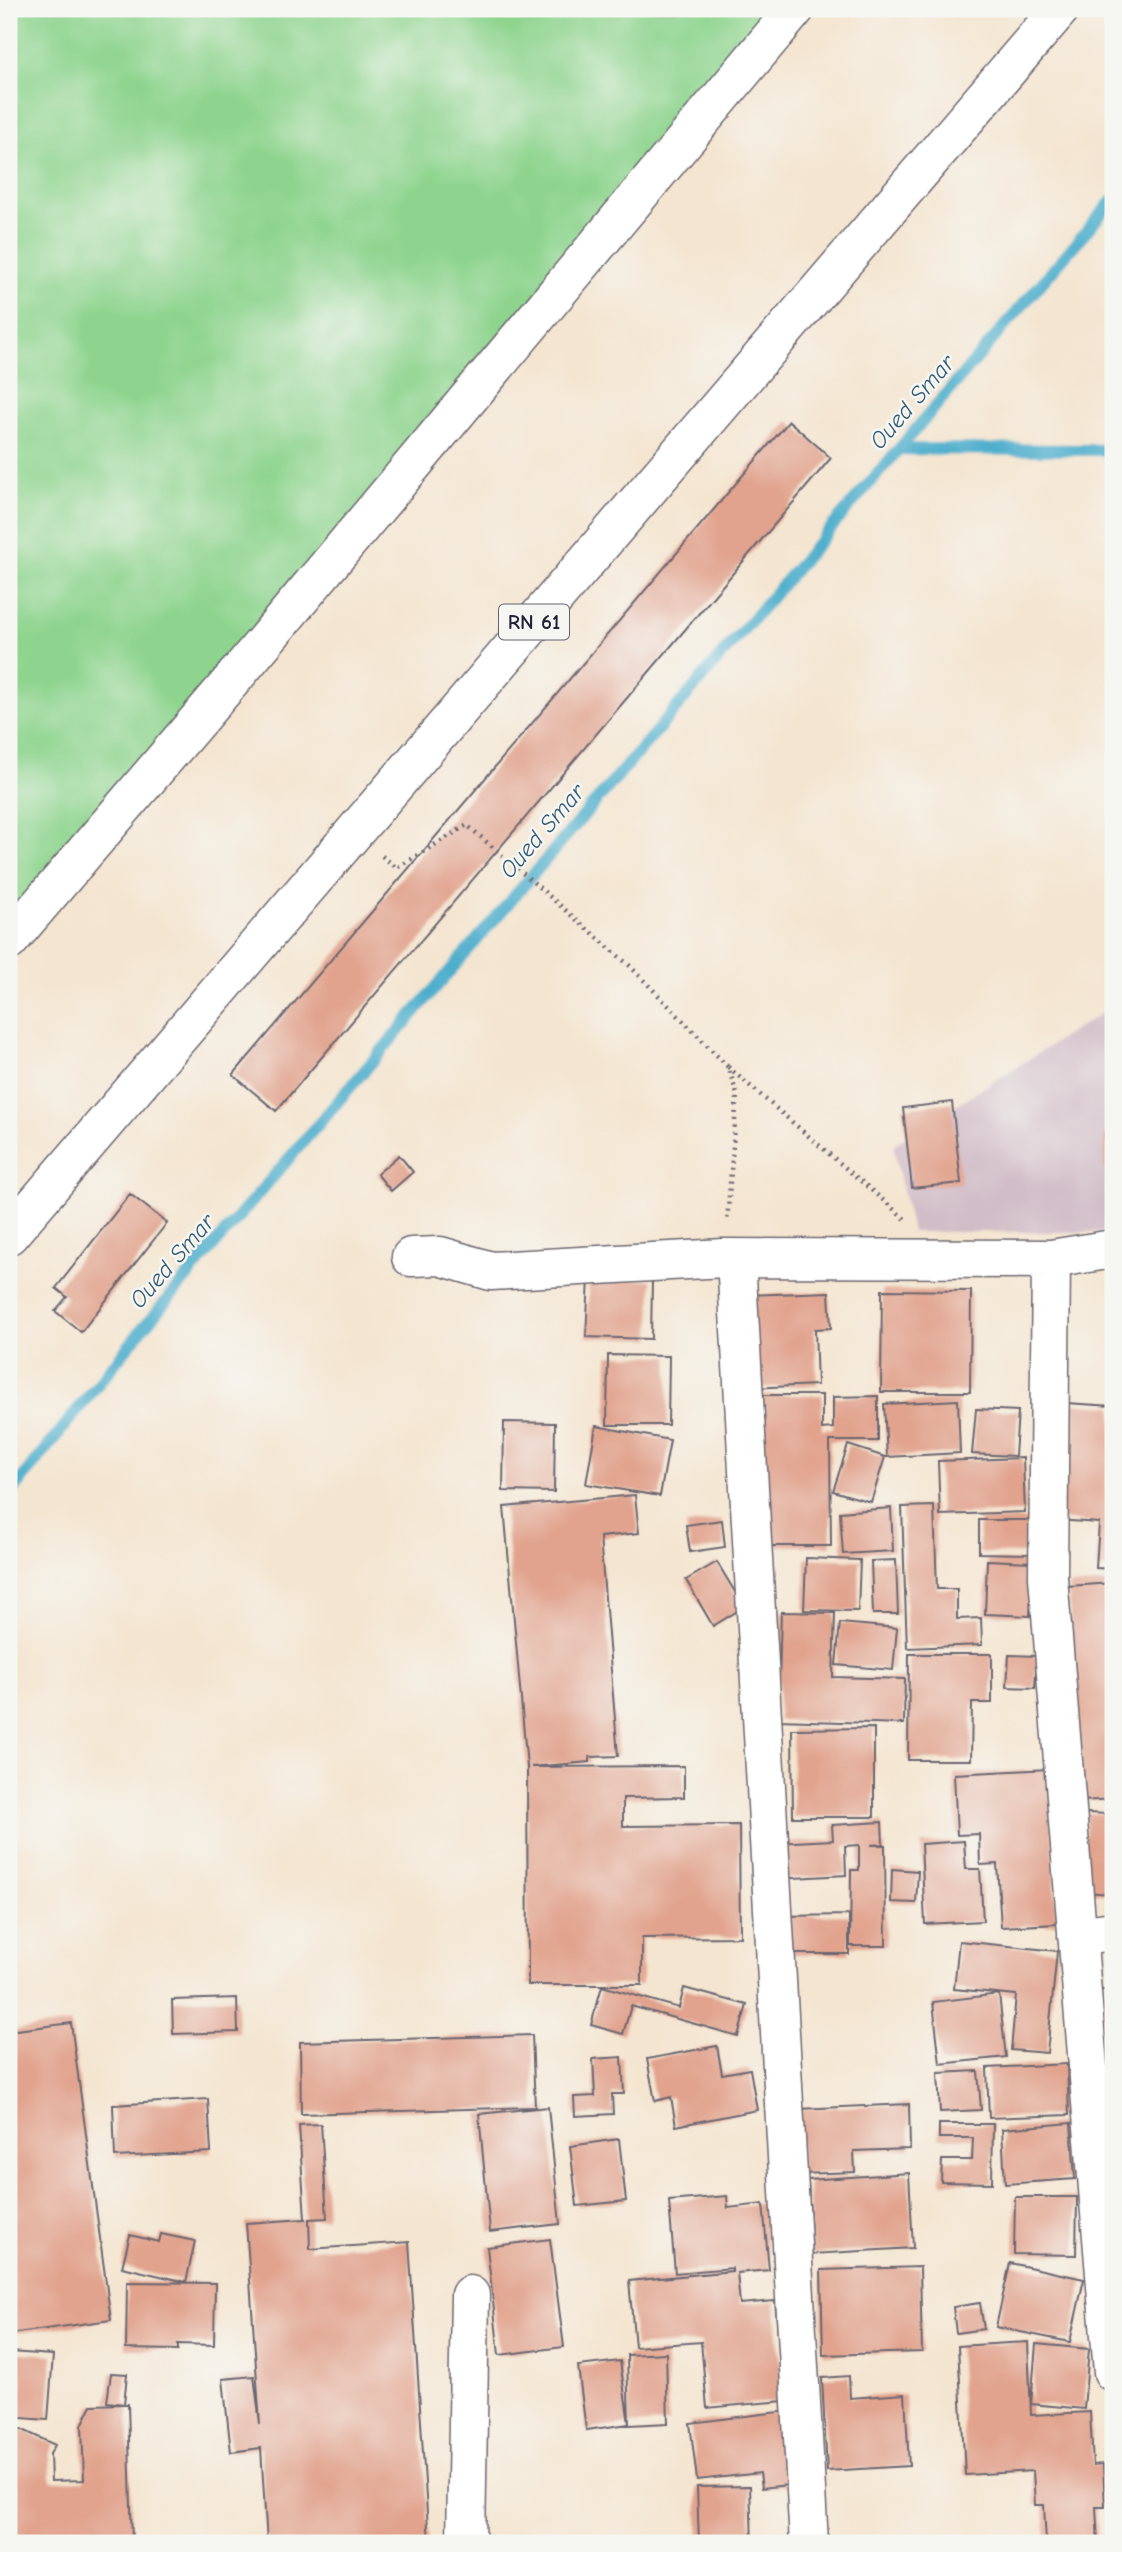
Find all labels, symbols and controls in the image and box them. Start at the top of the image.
water label: Oued Smar [864,348,961,455]
road number: RN 61 [499,604,569,640]
water label: Oued Smar [494,777,591,884]
water label: Oued Smar [124,1207,221,1314]

